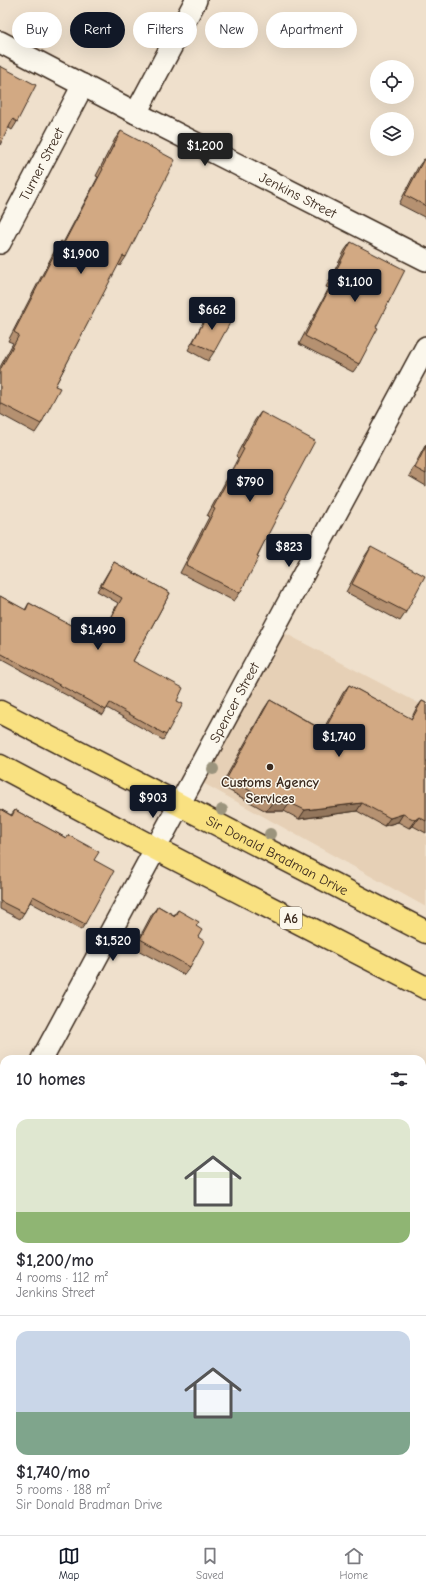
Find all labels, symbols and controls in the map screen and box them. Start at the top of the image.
chip: Buy [12,12,62,48]
chip: Rent [70,12,125,48]
chip: Filters [133,12,197,48]
chip: New [205,12,258,48]
chip: Apartment [266,12,357,48]
map controls [370,60,414,156]
button: locate [370,60,414,104]
button: layers [370,112,414,156]
street label: Turner Street [16,124,68,204]
pin: $1,200 [172,133,238,167]
text: $1,200 [187,138,223,153]
street label: Jenkins Street [256,169,340,223]
pin: $1,900 [48,241,114,275]
text: $1,900 [62,246,100,261]
pin: $1,100 [322,269,388,303]
text: $1,100 [337,274,373,289]
pin: $662 [188,297,236,331]
text: $662 [198,302,226,317]
pin: $790 [226,469,274,503]
text: $790 [236,474,264,489]
pin: $823 [265,534,313,568]
text: $823 [275,539,303,554]
pin: $1,490 [65,617,131,651]
text: $1,490 [80,622,116,637]
street label: Spencer Street [206,659,264,746]
pin: $1,740 [306,724,372,758]
text: $1,740 [322,729,356,744]
marker: Customs Agency Services [265,762,275,772]
place label: Customs Agency Services [221,774,320,807]
pin: $903 [129,785,177,819]
text: $903 [139,790,167,805]
street label: Sir Donald Bradman Drive [203,812,351,899]
road number: A6 [280,907,302,929]
pin: $1,520 [80,928,146,962]
text: $1,520 [95,933,131,948]
icon: filters [388,1068,410,1090]
text: 10 homes [16,1070,85,1089]
icon: home [177,1145,249,1217]
text: $1,200/mo [16,1251,94,1270]
text: 4 rooms · 112 m² [16,1270,108,1285]
text: Jenkins Street [16,1285,94,1300]
icon: home [177,1357,249,1429]
text: $1,740/mo [16,1463,90,1482]
text: 5 rooms · 188 m² [16,1482,110,1497]
text: Sir Donald Bradman Drive [16,1497,162,1512]
tab: Map [58,1545,80,1582]
tab: Saved [196,1545,224,1582]
tab: Home [340,1545,368,1582]

